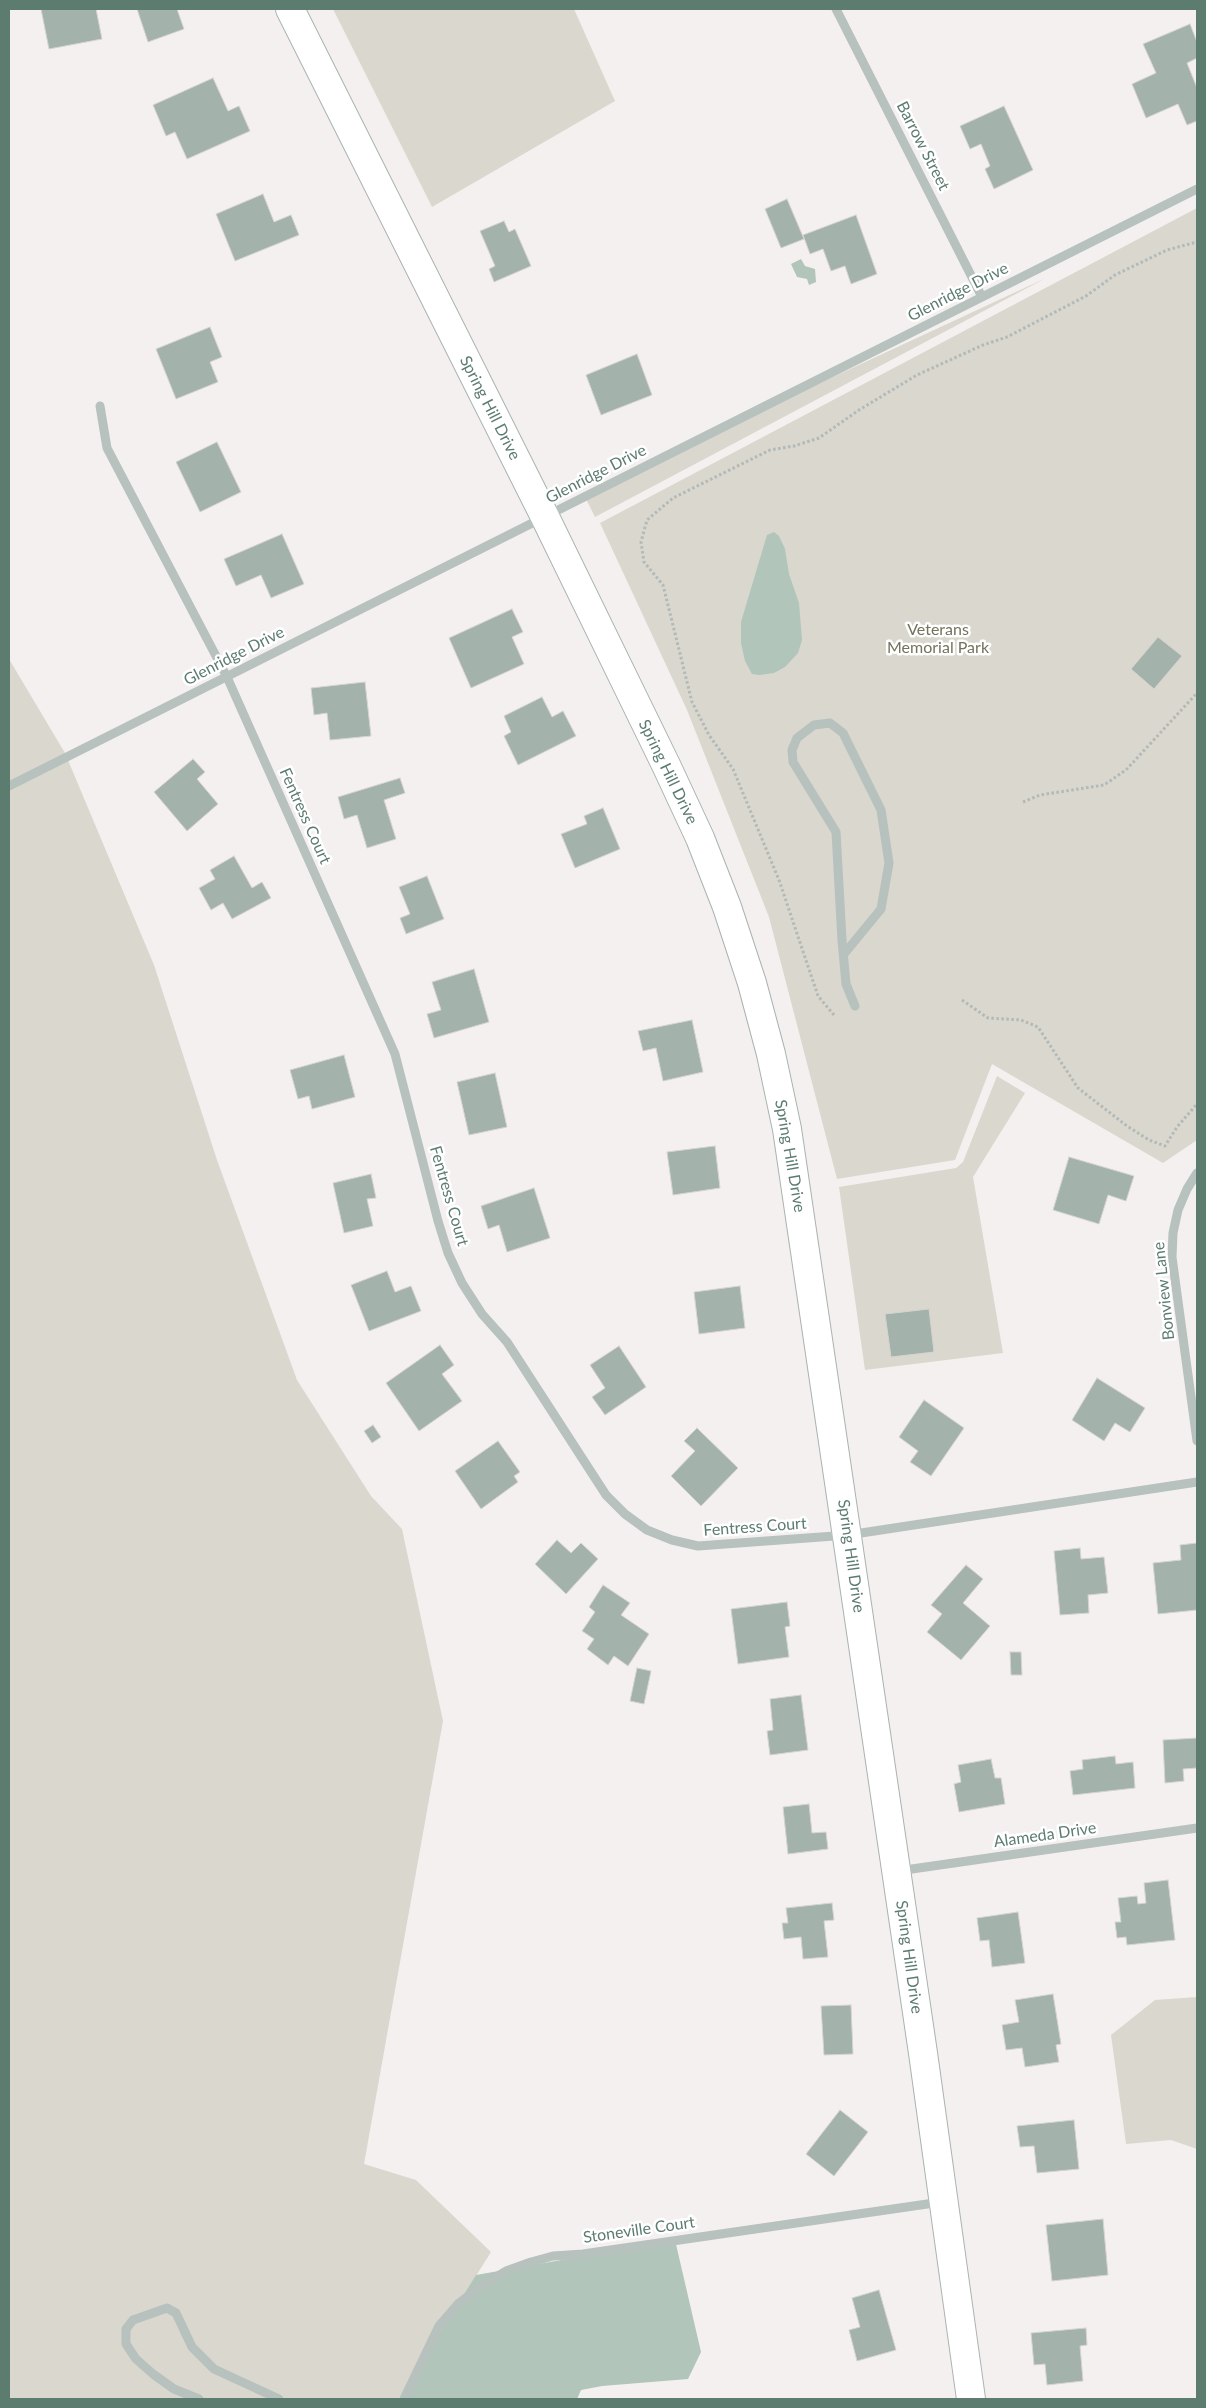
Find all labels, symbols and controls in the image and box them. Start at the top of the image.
street label: Barrow Street [892,98,954,194]
street label: Glenridge Drive [905,258,1011,326]
street label: Spring Hill Drive [456,353,524,463]
street label: Glenridge Drive [543,440,649,508]
park label: Veterans Memorial Park [887,620,989,658]
street label: Glenridge Drive [181,622,287,690]
street label: Spring Hill Drive [634,716,702,828]
street label: Fentress Court [275,765,335,867]
street label: Spring Hill Drive [771,1098,809,1214]
street label: Fentress Court [426,1144,472,1248]
street label: Bonview Lane [1149,1241,1179,1341]
street label: Spring Hill Drive [834,1498,868,1614]
street label: Fentress Court [703,1514,807,1540]
street label: Alameda Drive [993,1818,1097,1852]
street label: Spring Hill Drive [892,1899,926,2015]
street label: Stoneville Court [582,2213,696,2247]

